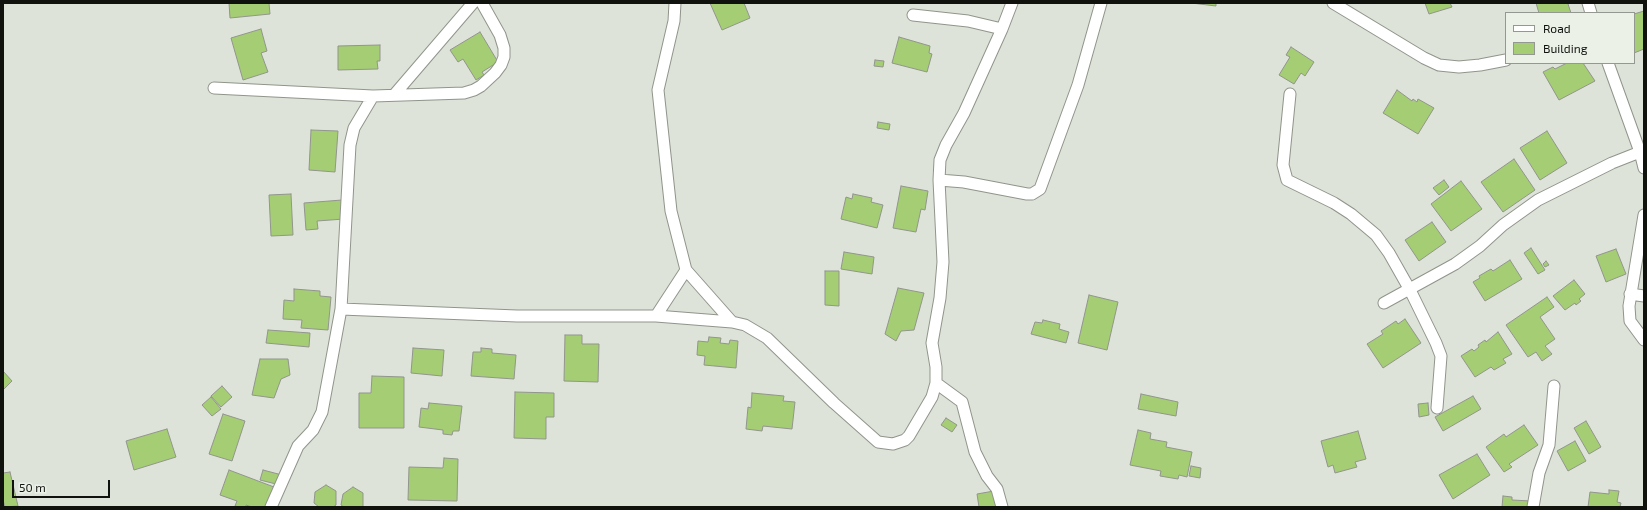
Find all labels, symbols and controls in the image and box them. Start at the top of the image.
legend [1505,12,1635,64]
text: Road [1543,21,1571,35]
text: Building [1543,41,1587,55]
scale bar [14,472,112,498]
text: 50 m [19,480,46,494]

